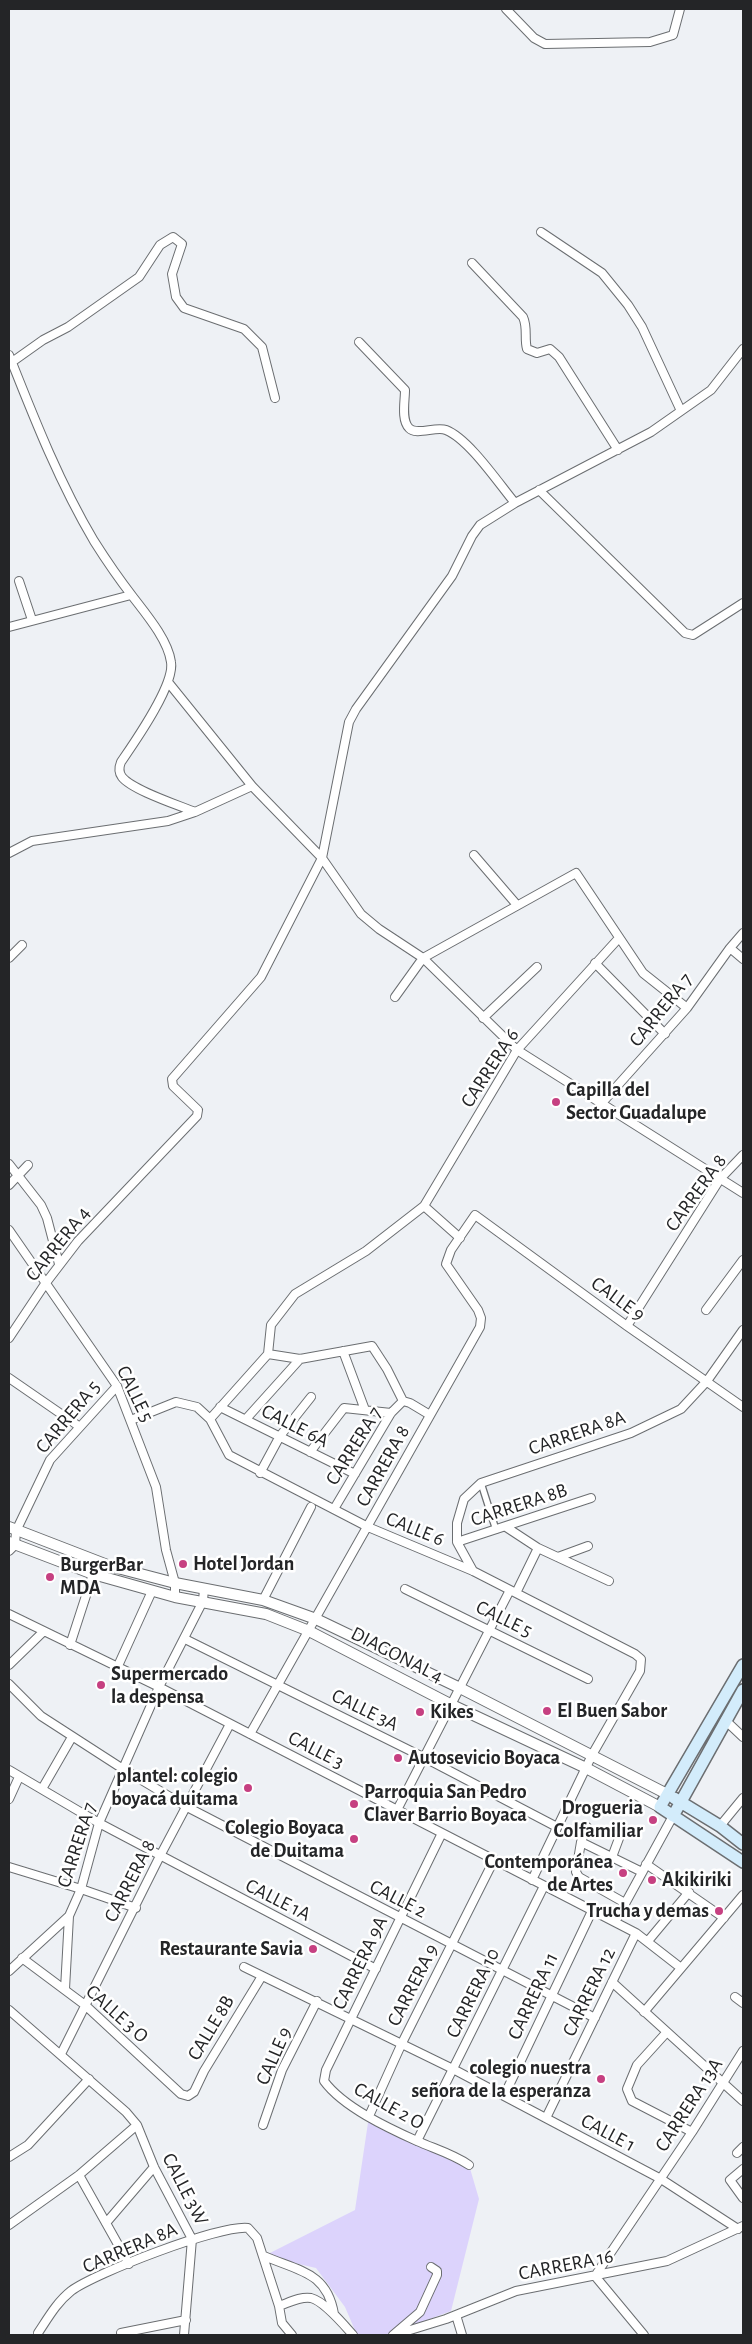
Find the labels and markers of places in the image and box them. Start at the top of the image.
place label: Capilla del Sector Guadalupe [566,1078,706,1125]
marker: Capilla del Sector Guadalupe [550,1096,562,1108]
place label: Hotel Jordan [193,1552,294,1576]
place label: BurgerBar MDA [60,1553,143,1600]
marker: Hotel Jordan [177,1558,189,1570]
marker: BurgerBar MDA [44,1571,56,1583]
place label: Supermercado la despensa [111,1662,228,1709]
marker: Supermercado la despensa [95,1679,107,1691]
place label: El Buen Sabor [557,1699,667,1723]
place label: Kikes [430,1700,474,1724]
marker: El Buen Sabor [541,1705,553,1717]
marker: Kikes [414,1706,426,1718]
place label: Autosevicio Boyaca [408,1746,560,1770]
marker: Autosevicio Boyaca [392,1752,404,1764]
place label: plantel: colegio boyacá duitama [111,1764,238,1811]
place label: Parroquia San Pedro Claver Barrio Boyaca [364,1780,527,1827]
marker: plantel: colegio boyacá duitama [242,1782,254,1794]
place label: Drogueria Colfamiliar [554,1796,643,1843]
marker: Parroquia San Pedro Claver Barrio Boyaca [348,1798,360,1810]
marker: Drogueria Colfamiliar [647,1814,659,1826]
place label: Colegio Boyaca de Duitama [225,1816,344,1863]
marker: Colegio Boyaca de Duitama [348,1833,360,1845]
place label: Contemporánea de Artes [484,1850,613,1897]
marker: Contemporánea de Artes [617,1867,629,1879]
place label: Akikiriki [662,1868,732,1892]
marker: Akikiriki [646,1874,658,1886]
place label: Trucha y demas [586,1899,709,1923]
marker: Trucha y demas [713,1905,725,1917]
place label: Restaurante Savia [159,1937,303,1961]
marker: Restaurante Savia [307,1943,319,1955]
place label: colegio nuestra señora de la esperanza [411,2056,591,2103]
marker: colegio nuestra señora de la esperanza [595,2073,607,2085]

